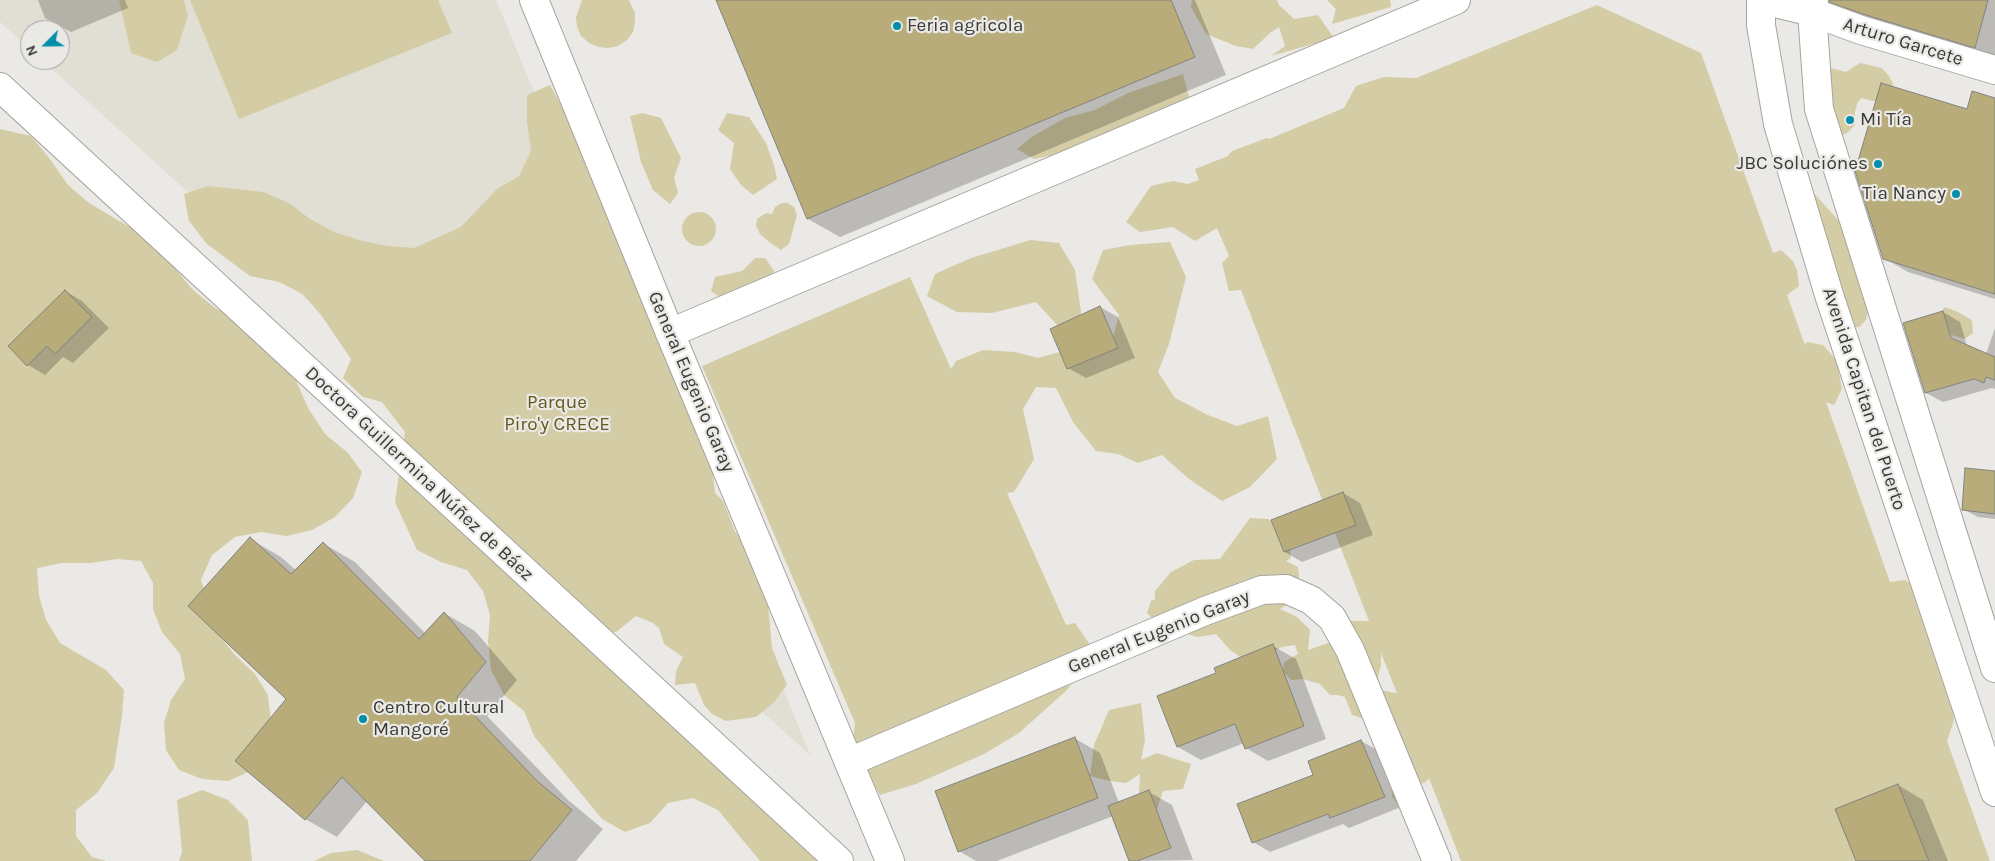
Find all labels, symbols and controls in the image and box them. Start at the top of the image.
street label: Arturo Garcete [1840,13,1966,71]
place label: Feria agricola [907,15,1023,37]
north arrow [20,20,70,70]
marker: Feria agricola [891,20,903,32]
text: N [22,43,41,59]
place label: Mi Tía [1860,109,1912,131]
marker: Mi Tía [1844,114,1856,126]
place label: JBC Soluciónes [1737,153,1868,175]
marker: JBC Soluciónes [1872,158,1884,170]
place label: Tia Nancy [1862,183,1946,205]
marker: Tia Nancy [1950,188,1962,200]
street label: Avenida Capitan del Puerto [1817,285,1911,513]
street label: General Eugenio Garay [643,288,739,476]
street label: Doctora Guillermina Núñez de Báez [300,362,538,586]
park label: Parque Piro'y CRECE [504,392,610,436]
street label: General Eugenio Garay [1065,585,1253,679]
place label: Centro Cultural Mangoré [373,697,505,741]
marker: Centro Cultural Mangoré [357,713,369,725]

